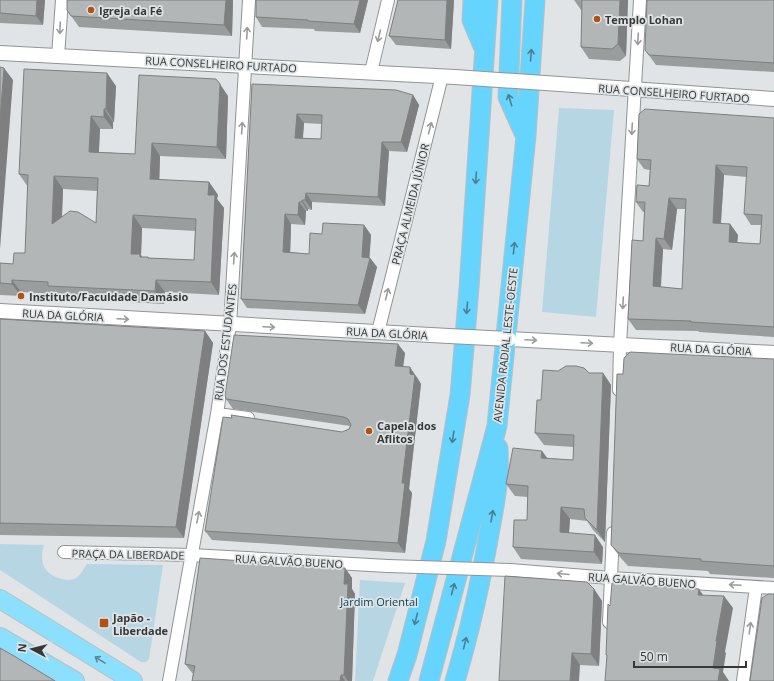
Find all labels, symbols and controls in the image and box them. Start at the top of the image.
place label: Igreja da Fé [99,3,163,18]
marker: Igreja da Fé [86,5,96,15]
place label: Templo Lohan [605,12,683,27]
marker: Templo Lohan [592,14,602,24]
one-way arrow [56,21,64,34]
one-way arrow [244,27,251,40]
one-way arrow [375,29,382,42]
one-way arrow [634,32,641,45]
one-way arrow [528,49,535,62]
street label: RUA CONSELHEIRO FURTADO [145,53,297,75]
street label: RUA CONSELHEIRO FURTADO [598,80,750,106]
one-way arrow [506,94,513,107]
one-way arrow [238,122,246,135]
one-way arrow [426,122,434,135]
one-way arrow [629,122,636,135]
street label: PRAÇA ALMEIDA JÚNIOR [388,142,432,266]
one-way arrow [473,171,480,184]
one-way arrow [511,242,518,255]
one-way arrow [231,252,238,265]
street label: AVENIDA RADIAL LESTE-OESTE [489,267,521,423]
street label: RUA DOS ESTUDANTES [210,283,240,401]
one-way arrow [384,288,392,301]
place label: Instituto/Faculdade Damásio [29,289,189,304]
marker: Instituto/Faculdade Damásio [16,291,26,301]
one-way arrow [619,296,627,309]
one-way arrow [464,301,471,314]
street label: RUA DA GLÓRIA [22,305,104,325]
one-way arrow [116,315,129,322]
one-way arrow [262,323,275,331]
street label: RUA DA GLÓRIA [346,323,428,343]
one-way arrow [524,337,537,344]
street label: RUA DA GLÓRIA [670,339,752,359]
one-way arrow [580,340,593,347]
place label: Capela dos Aflitos [377,418,437,446]
marker: Capela dos Aflitos [364,426,374,436]
one-way arrow [449,430,457,443]
one-way arrow [489,510,497,523]
one-way arrow [194,511,202,524]
street label: PRAÇA DA LIBERDADE [72,546,184,562]
street label: RUA GALVÃO BUENO [235,551,343,571]
street label: RUA GALVÃO BUENO [587,569,697,591]
one-way arrow [557,571,570,578]
one-way arrow [729,582,742,589]
one-way arrow [450,583,457,596]
park label: Jardim Oriental [339,594,418,609]
place label: Japão - Liberdade [112,610,169,638]
one-way arrow [412,612,419,625]
marker: Japão - Liberdade [98,617,110,629]
one-way arrow [746,622,754,635]
north arrow [12,629,52,669]
one-way arrow [462,637,470,650]
text: N [14,642,30,653]
scale bar [634,643,746,669]
text: 50 m [640,648,668,665]
one-way arrow [94,656,106,664]

